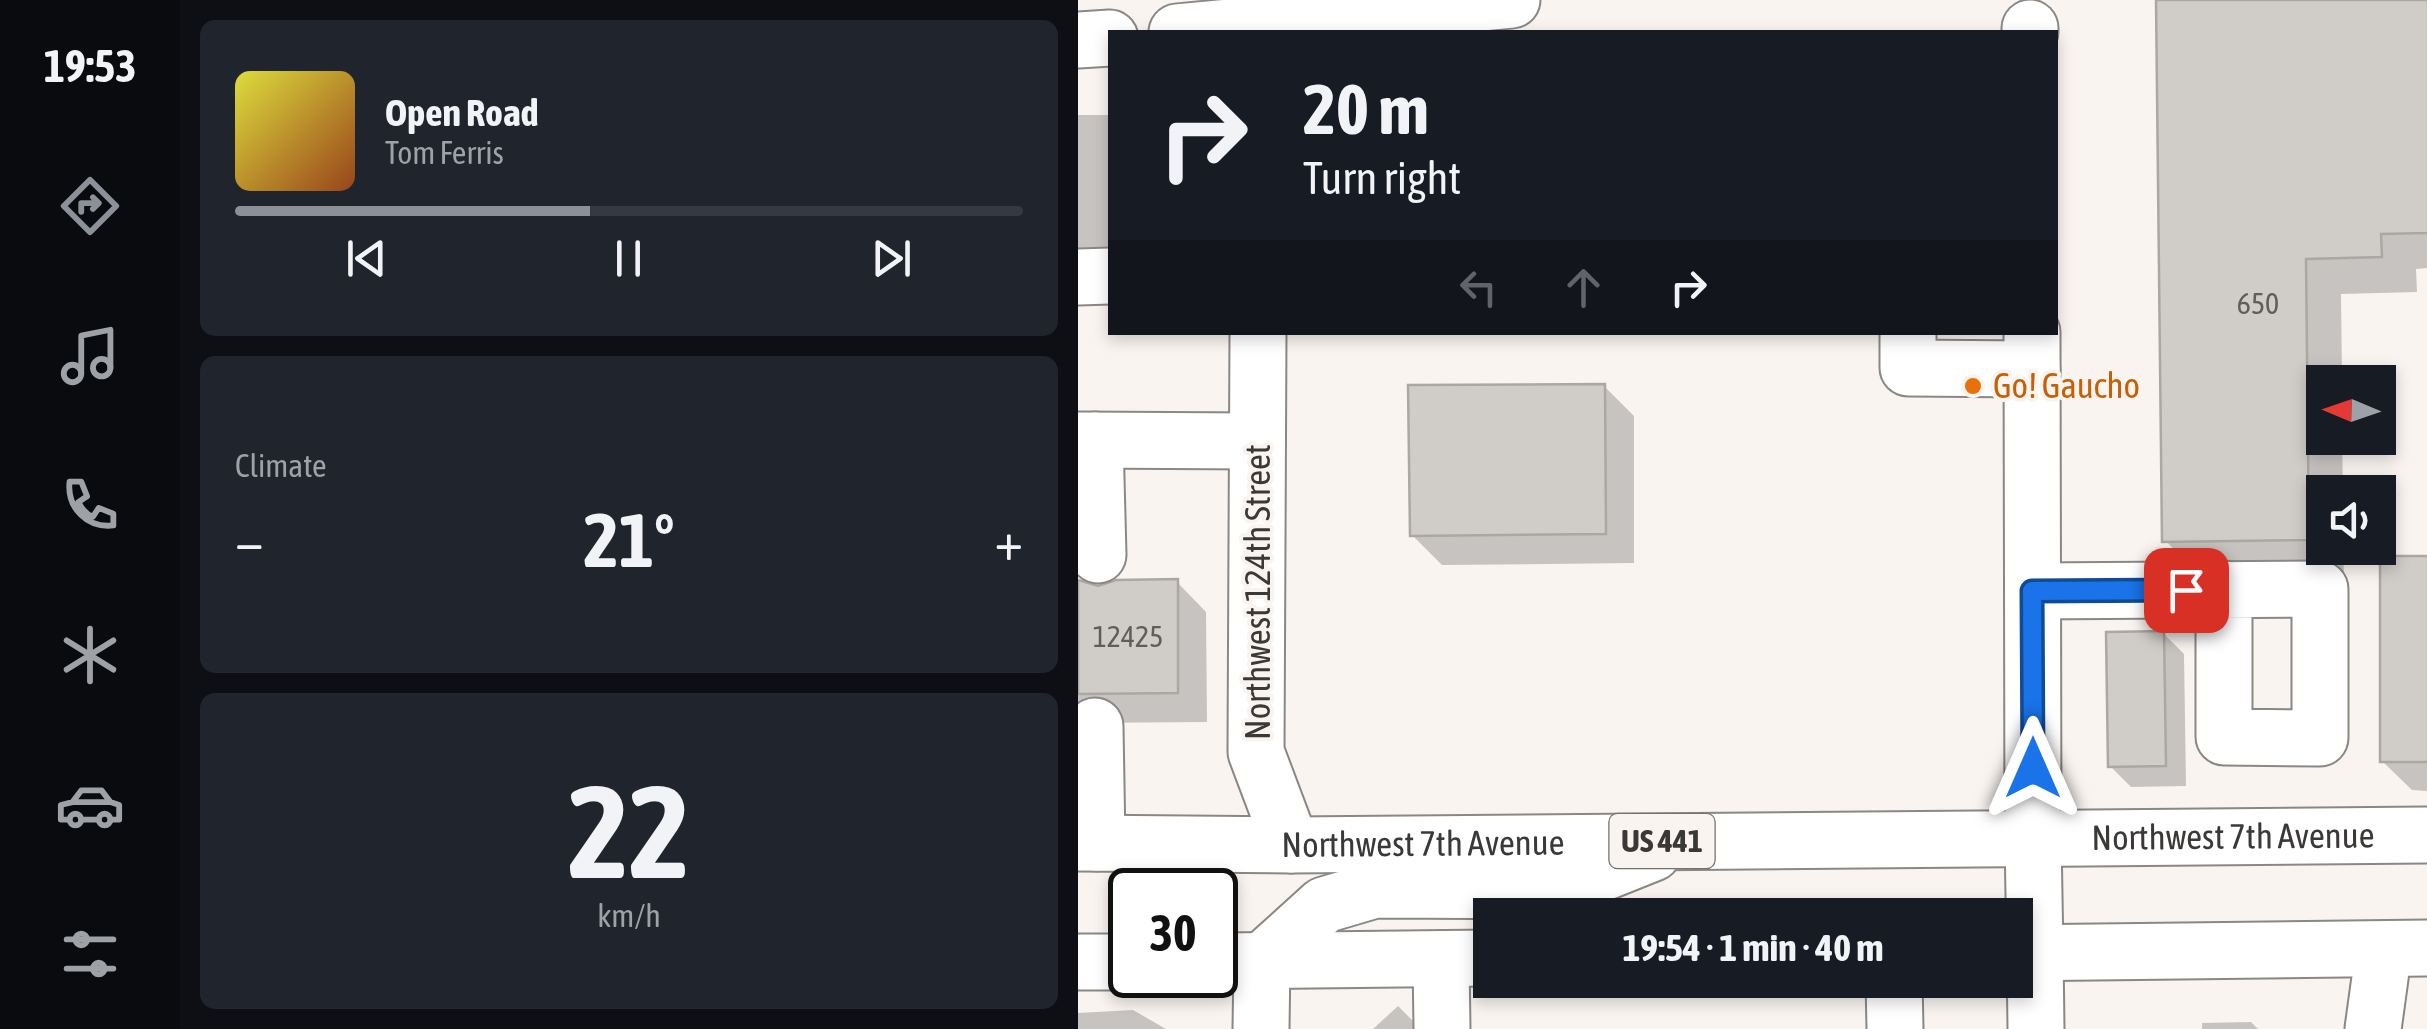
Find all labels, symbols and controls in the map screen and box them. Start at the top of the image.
text: 19:53 [44,40,136,92]
text: 20 m [1303,69,1429,149]
icon: right [1138,70,1268,200]
text: Open Road [385,91,539,134]
text: Tom Ferris [385,134,504,171]
text: Turn right [1303,152,1461,204]
icon: directions [55,171,125,241]
icon: previous [339,231,394,286]
icon: pause [601,231,656,286]
icon: next [864,231,919,286]
icon: left [1451,260,1506,315]
icon: ahead [1556,260,1611,315]
icon: right [1661,260,1716,315]
house number: 650 [2237,286,2279,320]
icon: music [55,321,125,391]
place label: Go! Gaucho [1993,365,2140,405]
north arrow [2306,365,2396,455]
map controls [2306,365,2396,565]
marker: Go! Gaucho [1962,375,1984,397]
street label: Northwest 124th Street [1237,444,1277,740]
text: Climate [235,447,327,484]
icon: phone [55,470,125,540]
button: sound [2306,475,2396,565]
text: 21° [583,497,675,583]
text: − [235,509,264,572]
text: + [994,509,1023,572]
pin [2144,548,2229,633]
icon: arrive [2159,563,2214,618]
house number: 12425 [1093,619,1163,653]
icon: climate [55,620,125,690]
position arrow [1981,716,2085,820]
text: 22 [568,757,690,906]
icon: car [55,770,125,840]
road number: US 441 [1610,814,1714,868]
street label: Northwest 7th Avenue [2091,814,2375,857]
street label: Northwest 7th Avenue [1281,822,1565,864]
speed limit sign: 30 [1108,868,1238,998]
text: km/h [597,897,661,934]
icon: filters [55,919,125,989]
text: 19:54 · 1 min · 40 m [1622,926,1884,969]

